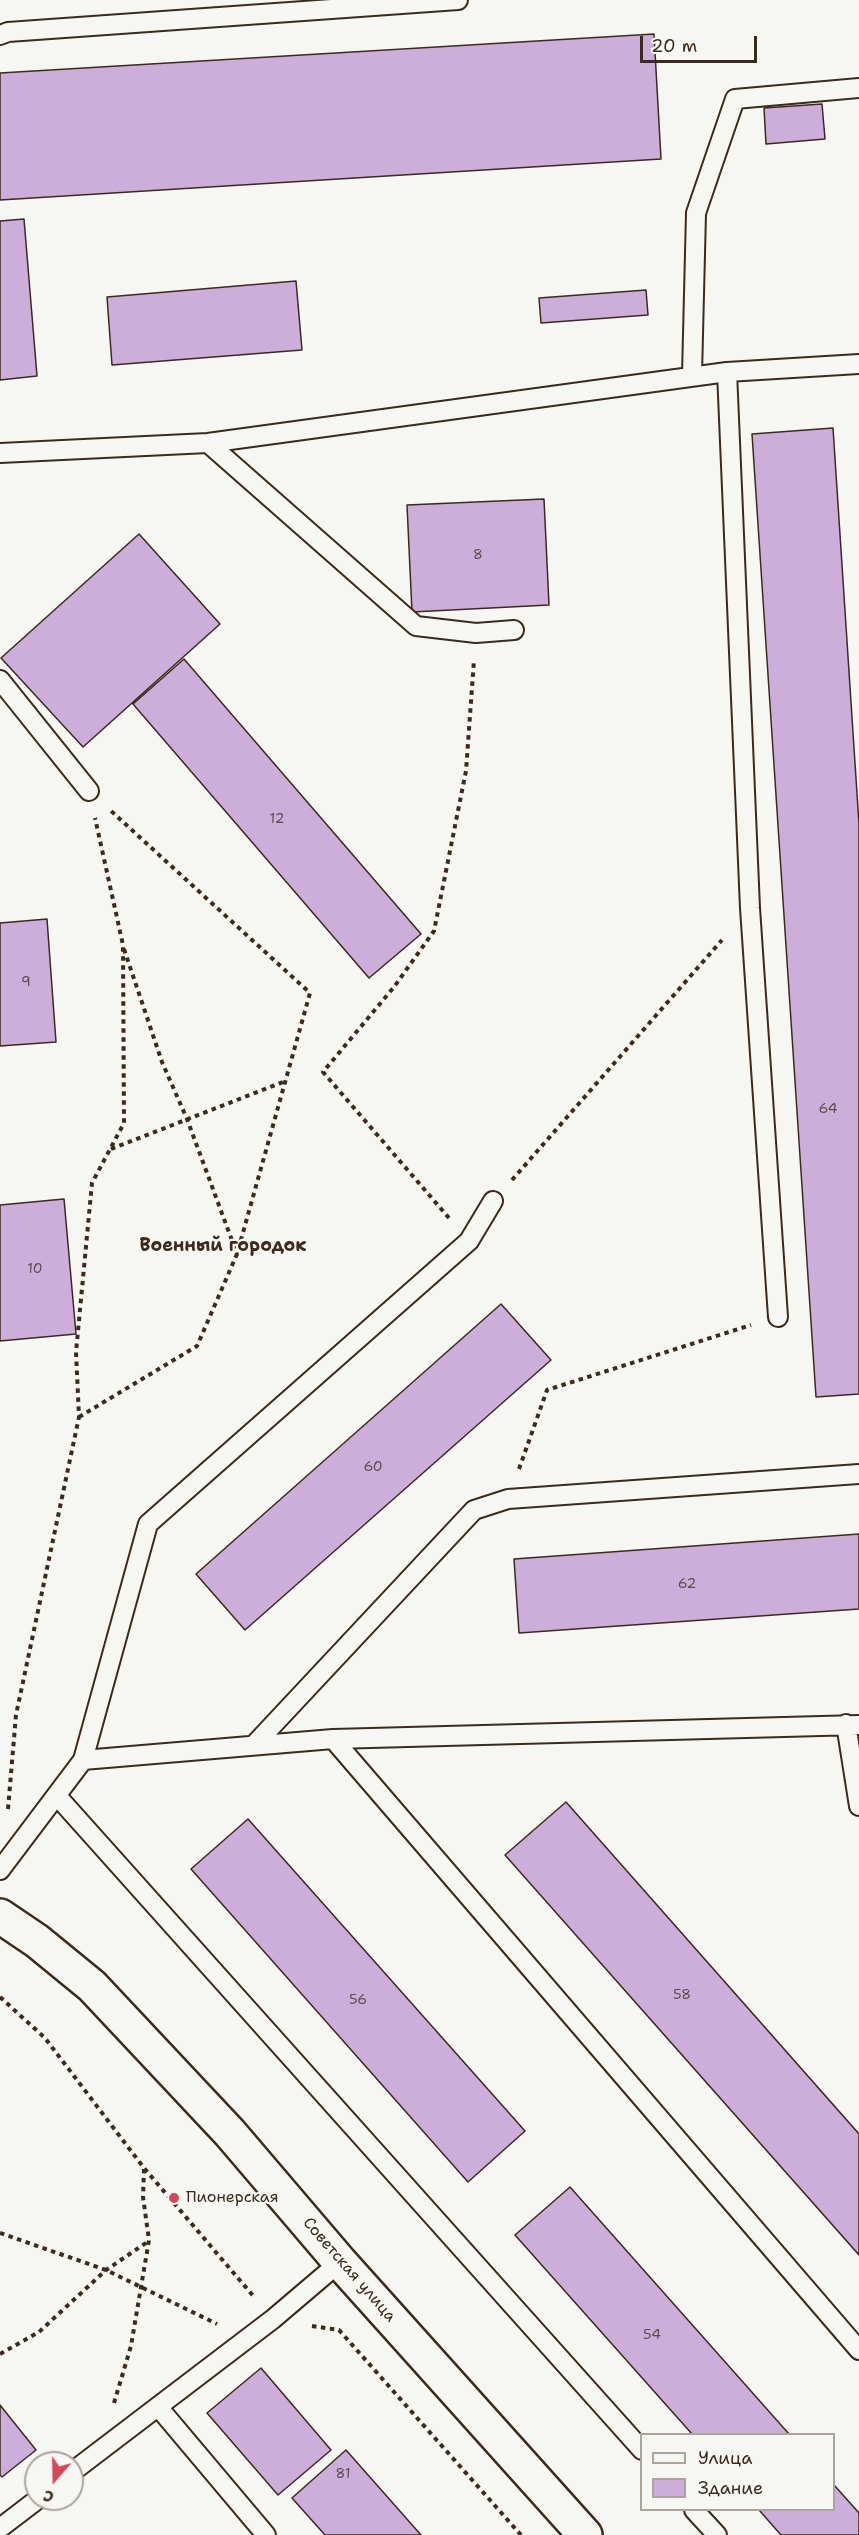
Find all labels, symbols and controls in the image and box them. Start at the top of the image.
scale bar [643,24,760,62]
text: 20 m [651,34,697,58]
house number: 8 [473,547,483,563]
house number: 12 [270,811,284,827]
house number: 9 [21,974,31,990]
house number: 64 [818,1101,838,1117]
district label: Военный городок [139,1235,307,1257]
house number: 10 [27,1261,43,1277]
house number: 60 [363,1459,383,1475]
house number: 62 [678,1576,696,1592]
house number: 58 [673,1987,691,2003]
house number: 56 [349,1992,367,2008]
place label: Пионерская [186,2188,279,2208]
marker: Пионерская [167,2191,181,2205]
street label: Советская улица [298,2214,400,2326]
house number: 54 [643,2327,661,2343]
legend [640,2433,835,2511]
text: Улица [698,2446,752,2470]
north arrow [24,2451,84,2511]
house number: 81 [335,2466,351,2482]
text: Здание [698,2476,763,2500]
text: С [40,2485,57,2508]

